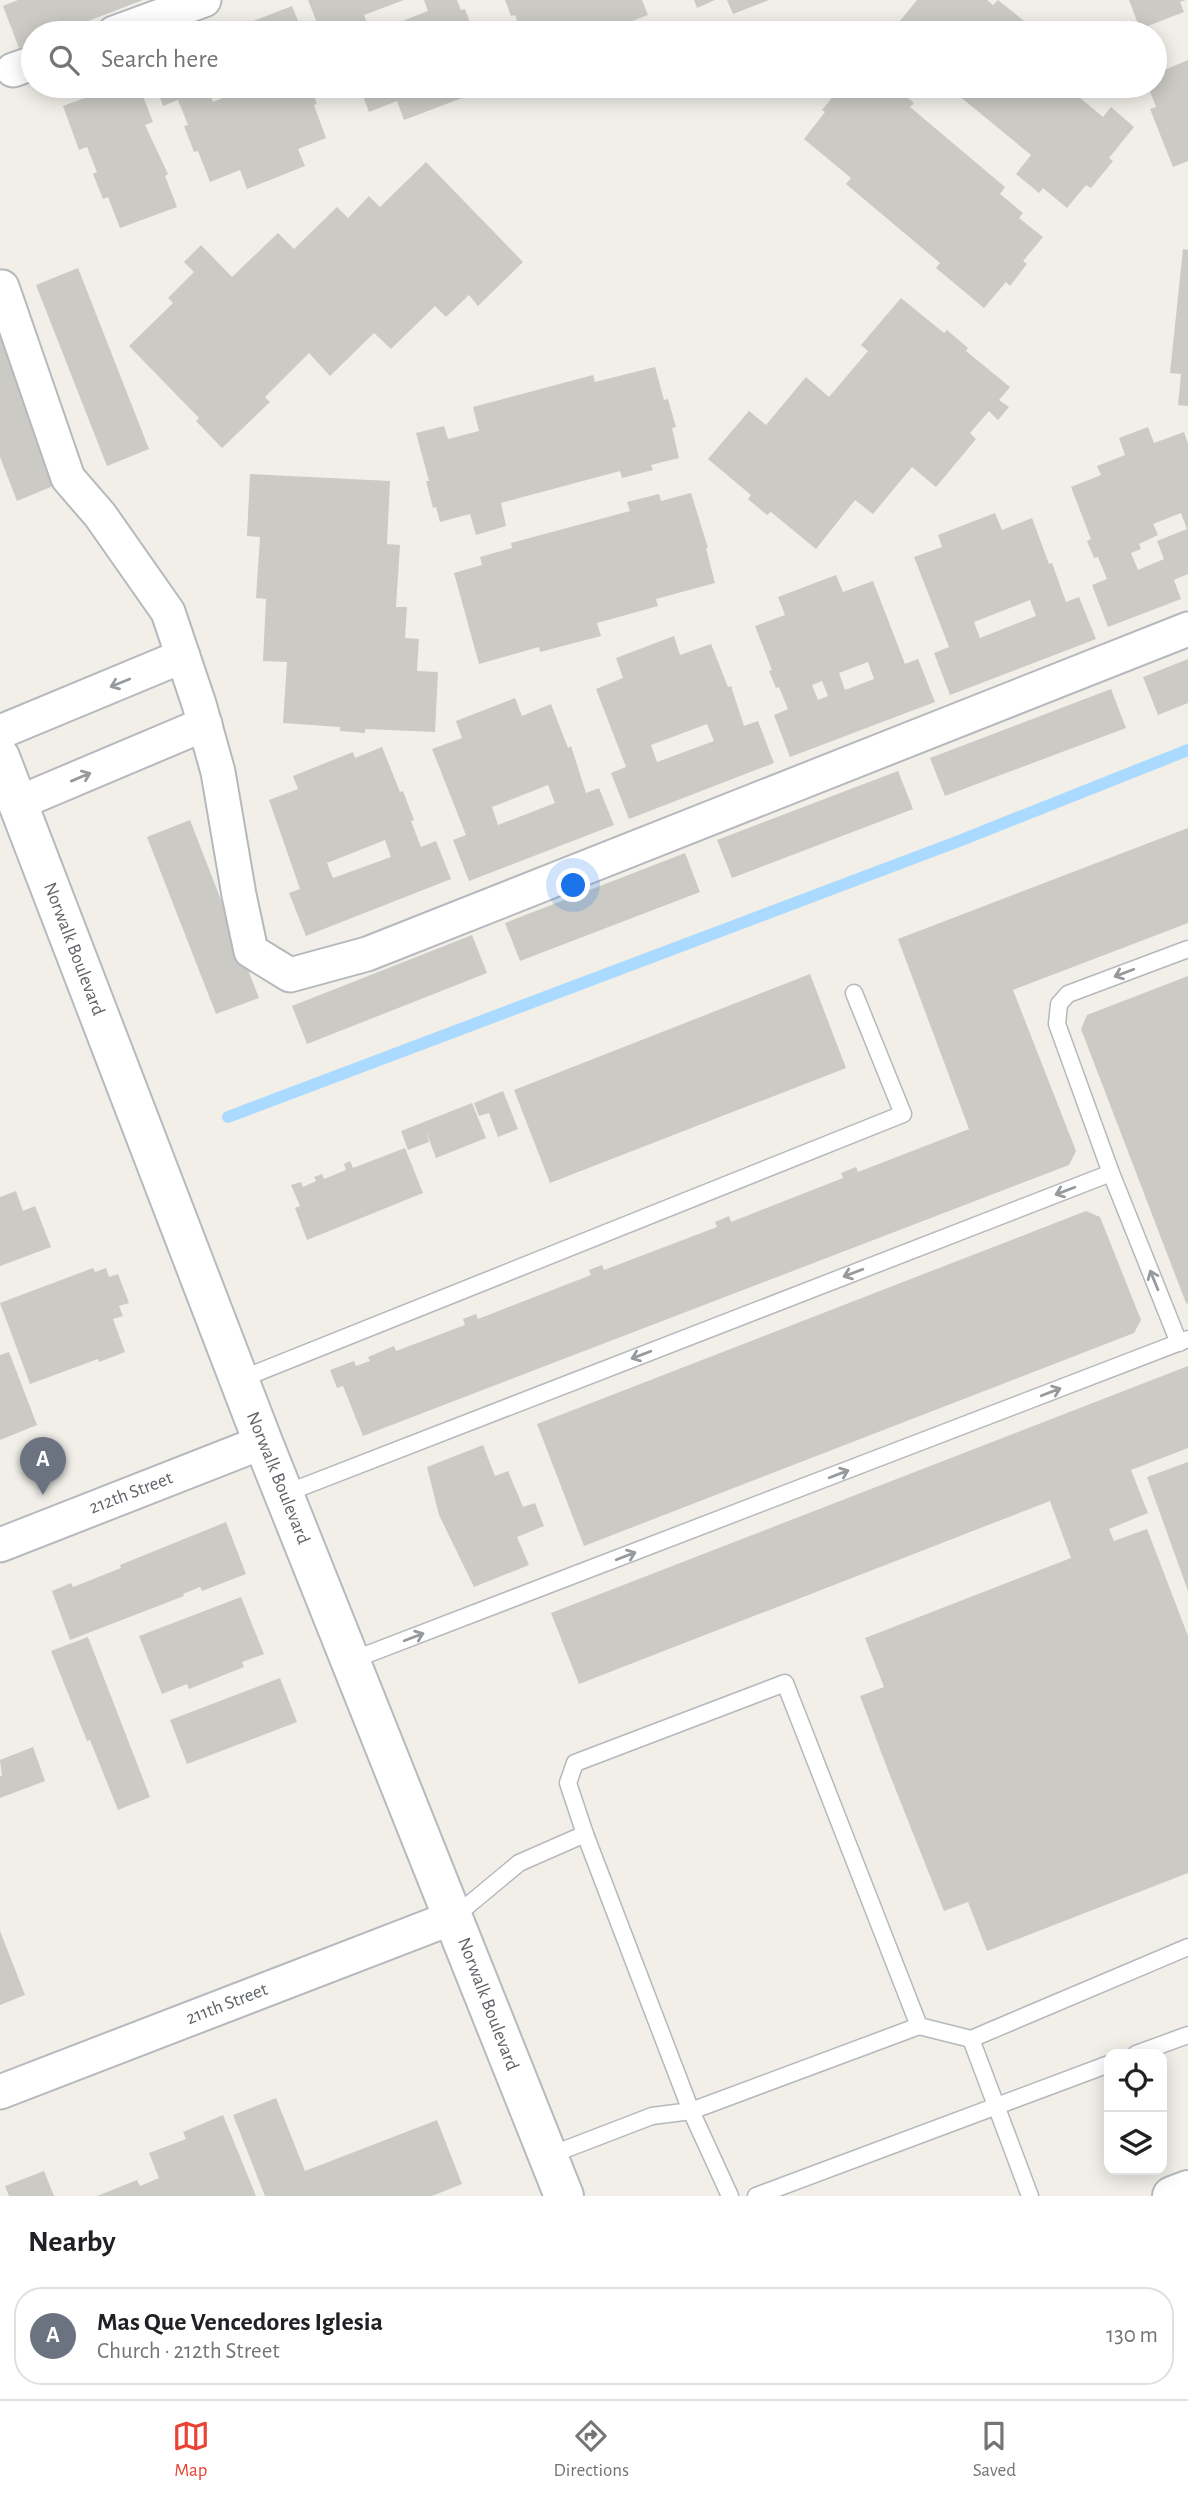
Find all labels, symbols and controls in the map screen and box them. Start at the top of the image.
search box [21,21,1167,98]
icon: search [45,41,83,79]
text: Search here [101,46,219,72]
one-way arrow [110,677,132,690]
one-way arrow [69,769,91,782]
your location [556,868,590,902]
street label: Norwalk Boulevard [40,880,108,1018]
one-way arrow [1114,968,1136,980]
one-way arrow [1055,1185,1076,1198]
one-way arrow [843,1268,864,1281]
one-way arrow [1146,1269,1159,1291]
one-way arrow [630,1350,652,1363]
one-way arrow [1040,1385,1061,1398]
street label: Norwalk Boulevard [243,1409,313,1547]
pin: A [20,1437,66,1495]
one-way arrow [827,1467,849,1479]
street label: 212th Street [87,1468,175,1518]
one-way arrow [615,1548,637,1561]
one-way arrow [402,1629,424,1642]
street label: Norwalk Boulevard [454,1935,522,2073]
street label: 211th Street [184,1980,270,2028]
map controls [1104,2049,1167,2175]
button: locate [1104,2049,1167,2112]
button: layers [1104,2112,1167,2175]
text: Nearby [28,2227,116,2257]
text: Mas Que Vencedores Iglesia [97,2309,383,2335]
text: A [46,2324,60,2347]
text: 130 m [1106,2324,1158,2347]
text: Church · 212th Street [97,2340,280,2363]
tab: Map [172,2417,210,2482]
tab: Directions [553,2417,629,2482]
tab: Saved [973,2417,1016,2482]

